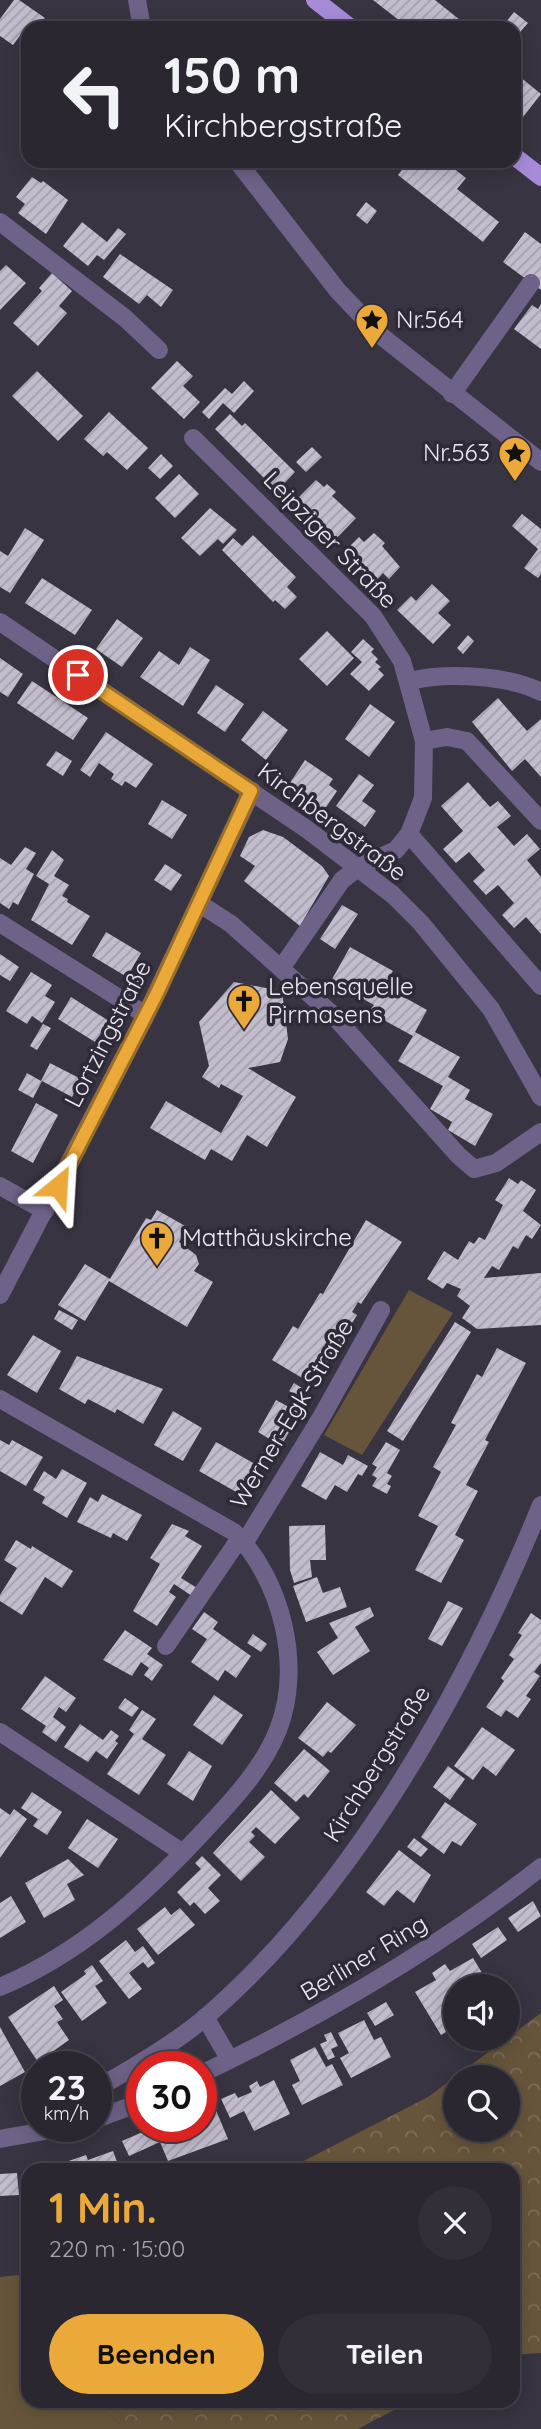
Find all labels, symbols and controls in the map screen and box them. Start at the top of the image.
text: 150 m [164,44,300,105]
icon: left [49,49,140,140]
text: Kirchbergstraße [164,105,402,145]
place icon: Nr.564 [353,301,391,350]
place label: Nr.564 [396,304,464,334]
place icon: Nr.563 [496,434,534,483]
place label: Nr.563 [423,437,490,467]
street label: Leipziger Straße [258,464,404,614]
pin [48,645,108,705]
icon: arrive [59,656,97,694]
street label: Kirchbergstraße [252,755,413,887]
street label: Lortzingstraße [57,955,157,1112]
place label: Lebensquelle Pirmasens [268,971,414,1029]
church icon: Lebensquelle Pirmasens [225,982,263,1031]
position arrow [21,1149,95,1223]
church icon: Matthäuskirche [138,1219,176,1268]
place label: Matthäuskirche [182,1222,352,1252]
street label: Werner-Egk-Straße [223,1313,359,1514]
street label: Kirchbergstraße [316,1680,436,1847]
street label: Berliner Ring [295,1908,432,2007]
map controls [443,1974,520,2142]
button: sound [443,1974,520,2051]
speed limit sign: 30 [126,2051,217,2142]
text: 23 [47,2065,86,2109]
button: search [443,2065,520,2142]
text: km/h [44,2102,89,2125]
text: 1 Min. [49,2181,157,2234]
button: close [418,2186,492,2260]
text: 220 m · 15:00 [49,2234,185,2263]
button: Beenden [49,2314,264,2394]
button: Teilen [278,2314,492,2394]

